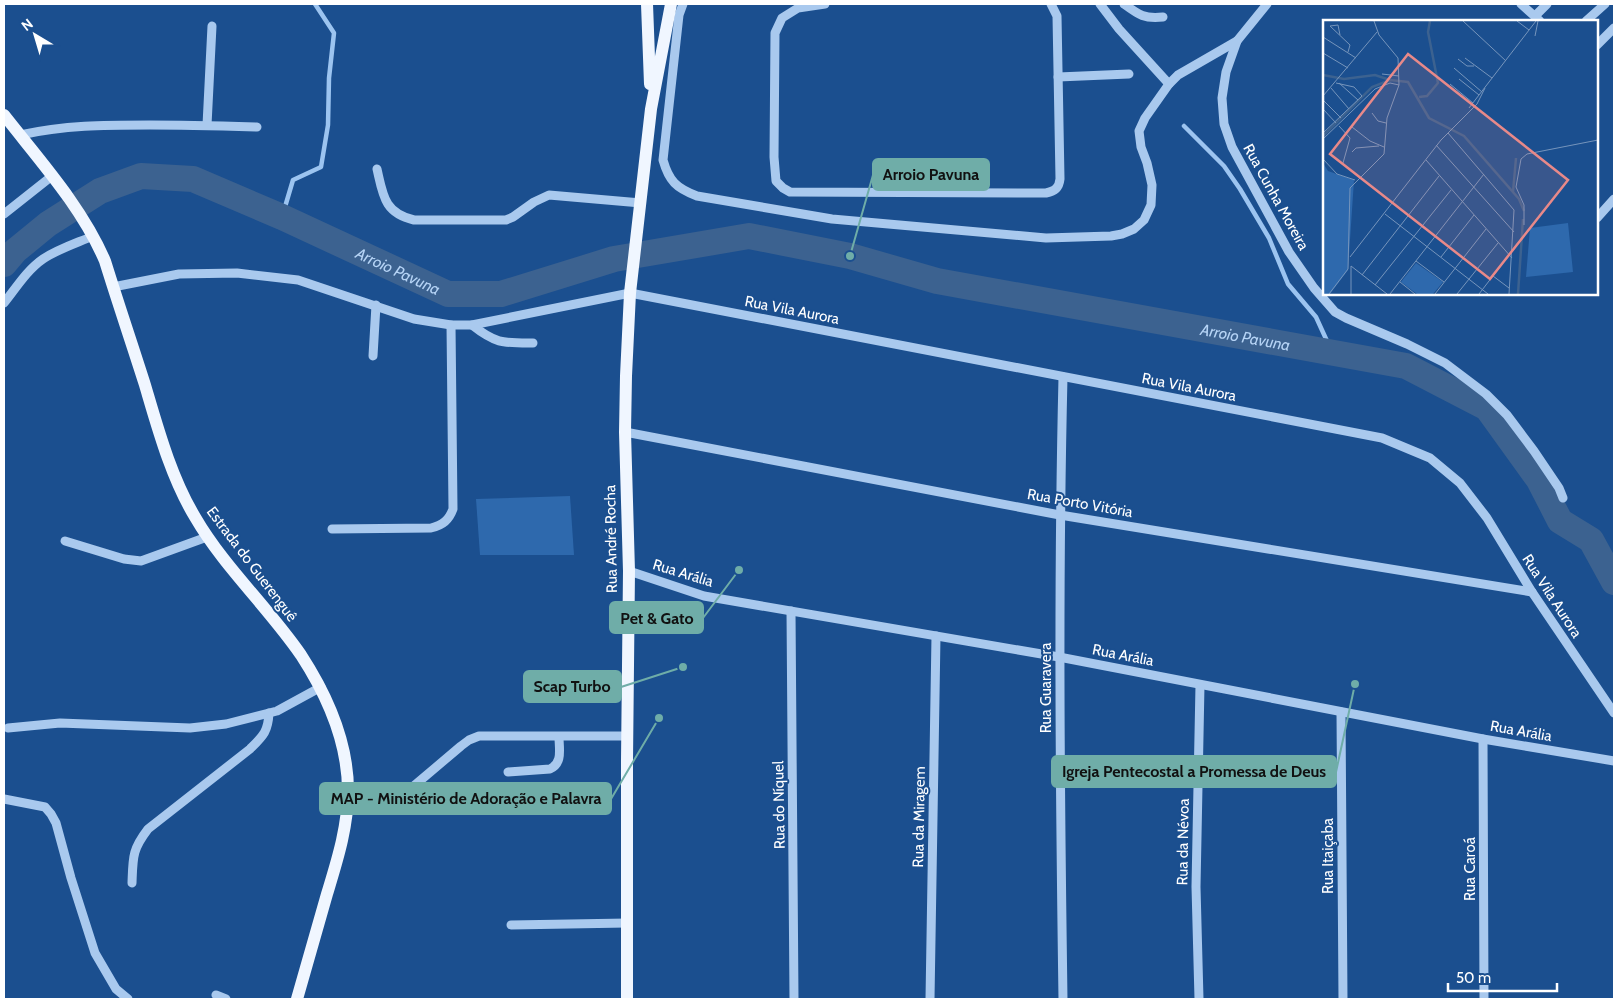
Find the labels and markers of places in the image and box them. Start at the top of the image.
callout: Arroio Pavuna [873,159,989,190]
callout: Pet & Gato [610,602,703,633]
callout: Scap Turbo [524,671,621,702]
callout: Igreja Pentecostal a Promessa de Deus [1052,756,1336,787]
callout: MAP - Ministério de Adoração e Palavra [320,783,611,814]

